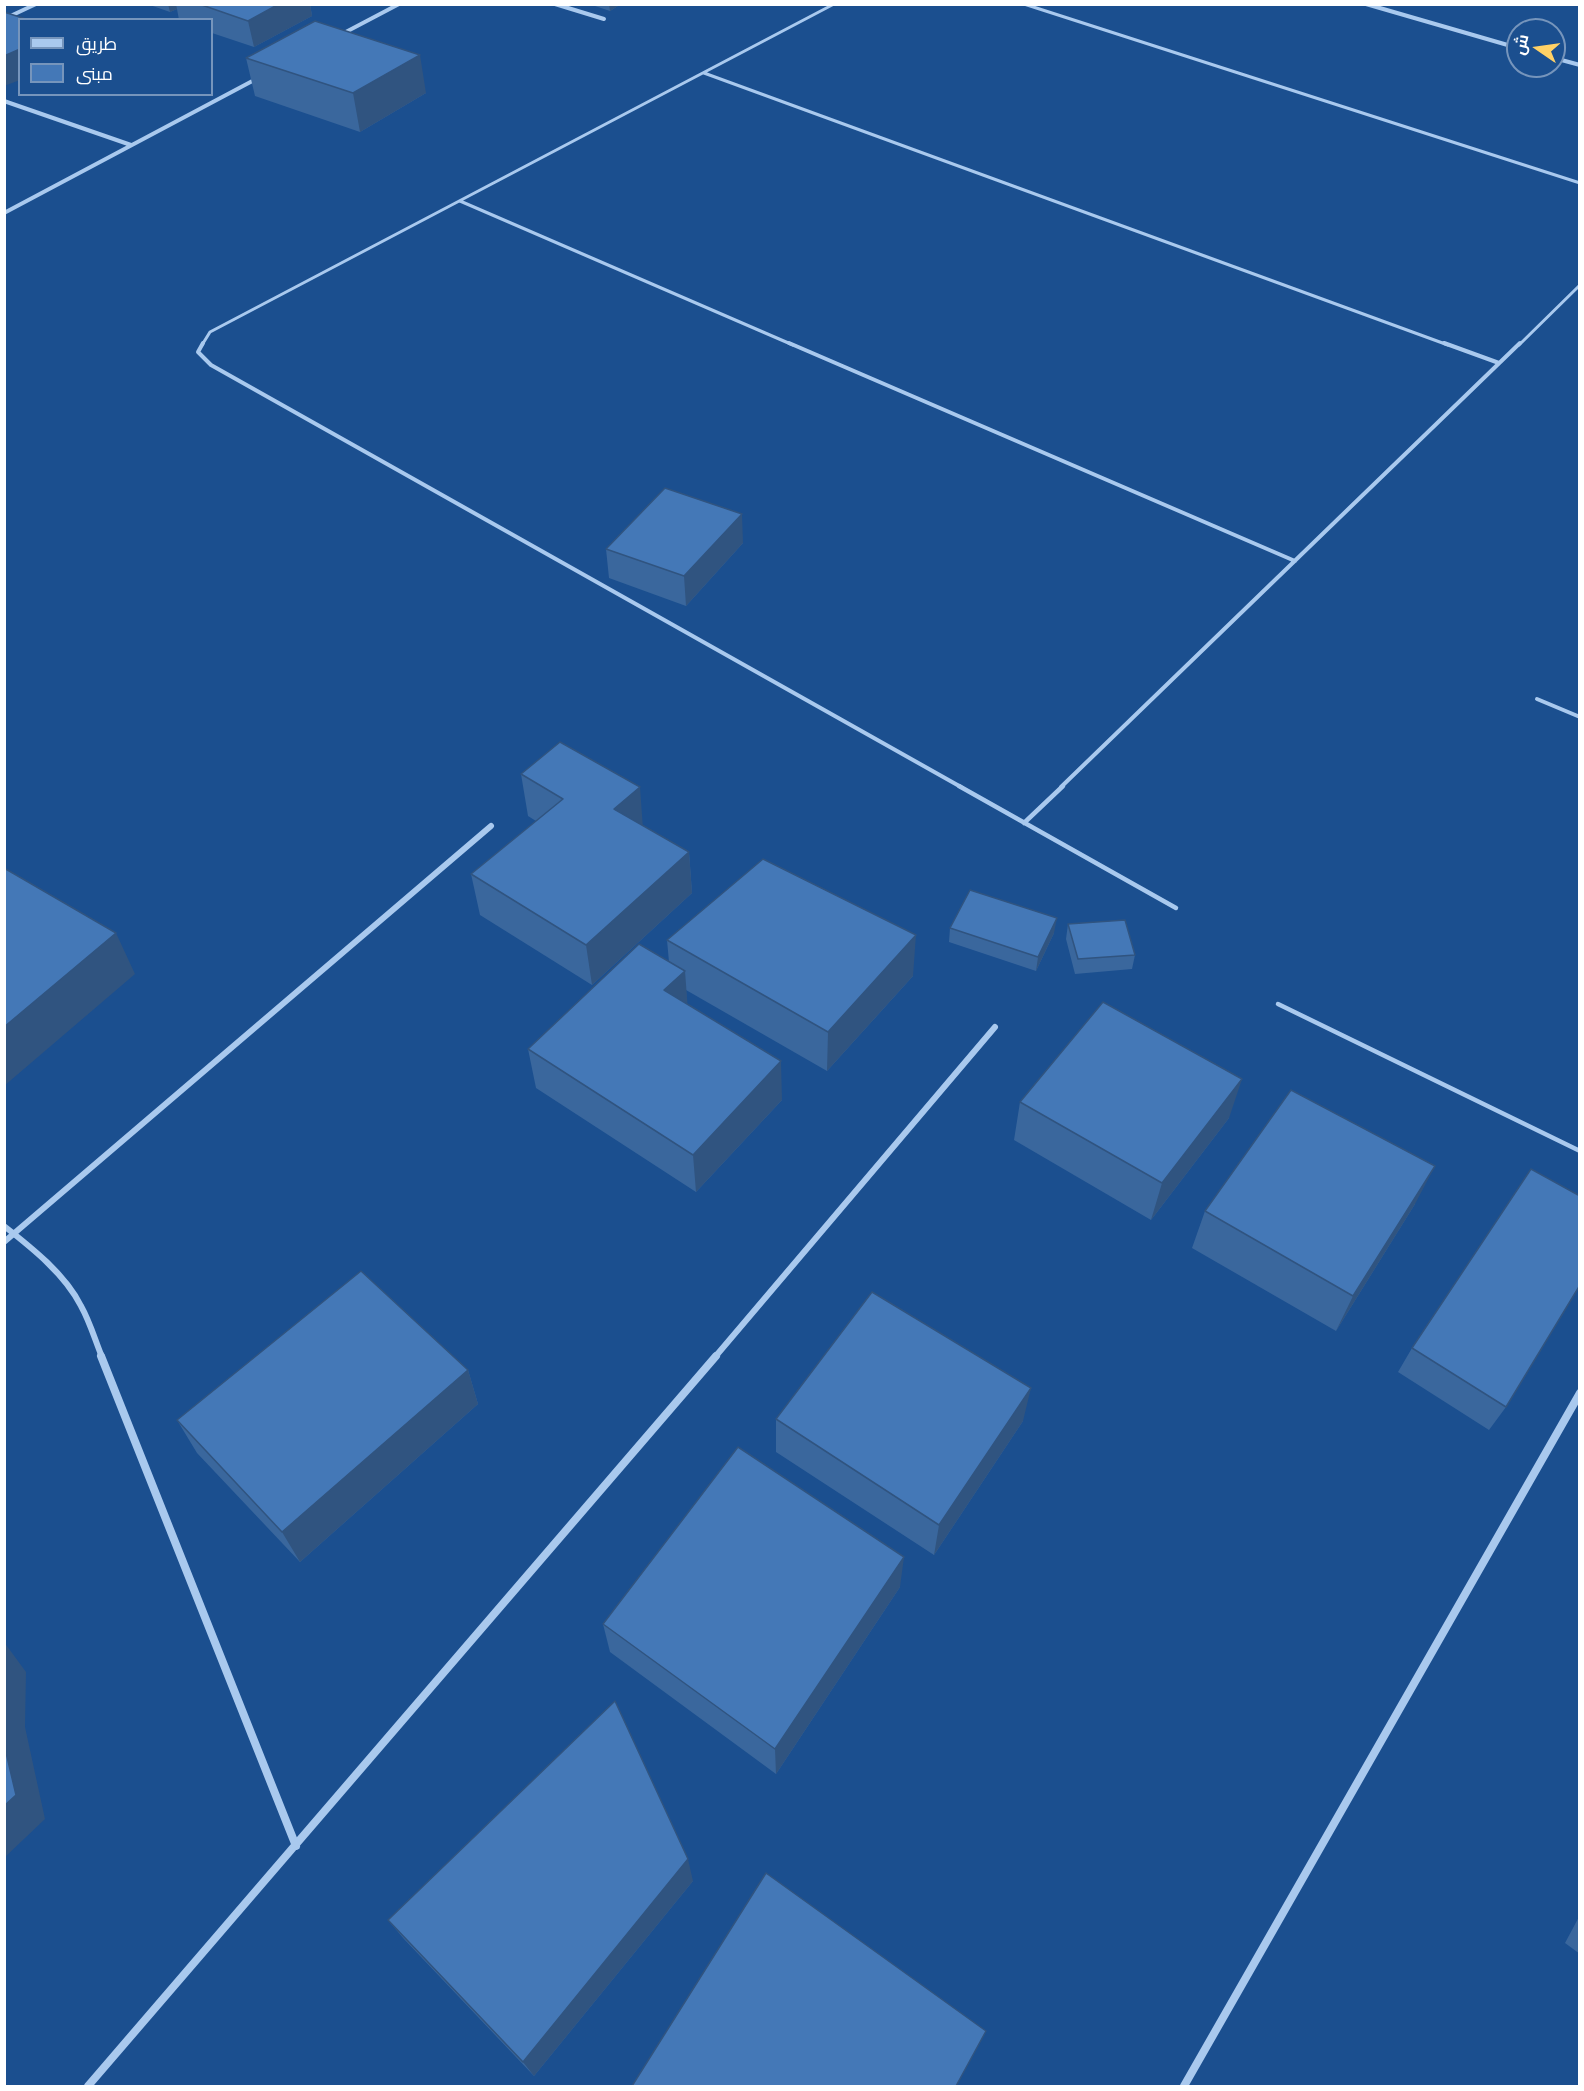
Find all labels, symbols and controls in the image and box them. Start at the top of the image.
legend [18,18,213,96]
north arrow [1506,18,1566,78]
text: ش [1509,32,1531,56]
text: طريق [76,33,117,54]
text: مبنى [76,63,113,84]

